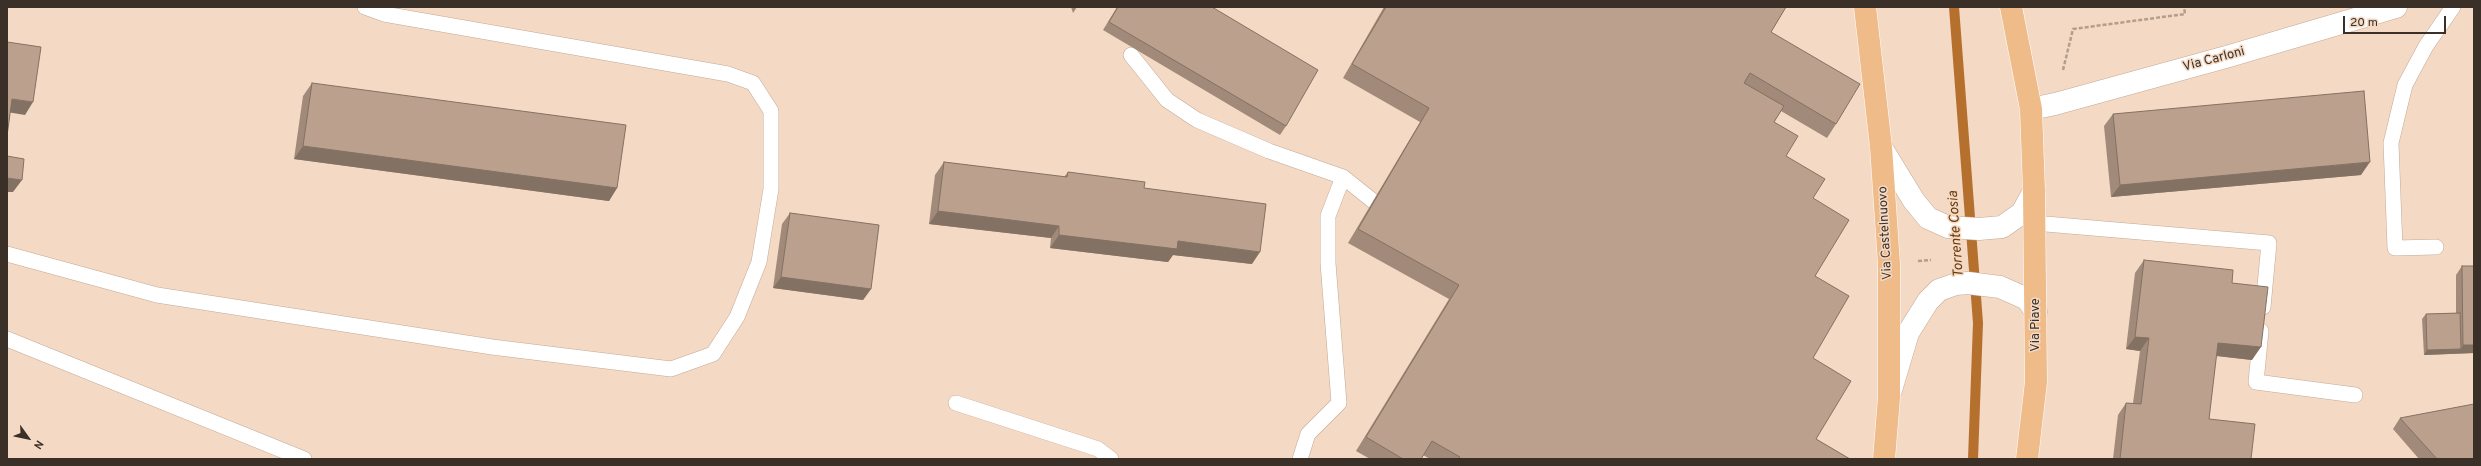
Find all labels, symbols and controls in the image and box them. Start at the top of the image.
scale bar [2345,8,2448,34]
text: 20 m [2350,15,2378,31]
street label: Via Carloni [2181,44,2247,76]
street label: Via Castelnuovo [1876,186,1896,280]
water label: Torrente Cosia [1946,190,1968,278]
street label: Via Piave [2028,298,2044,352]
north arrow [8,418,48,458]
text: N [30,437,46,452]

